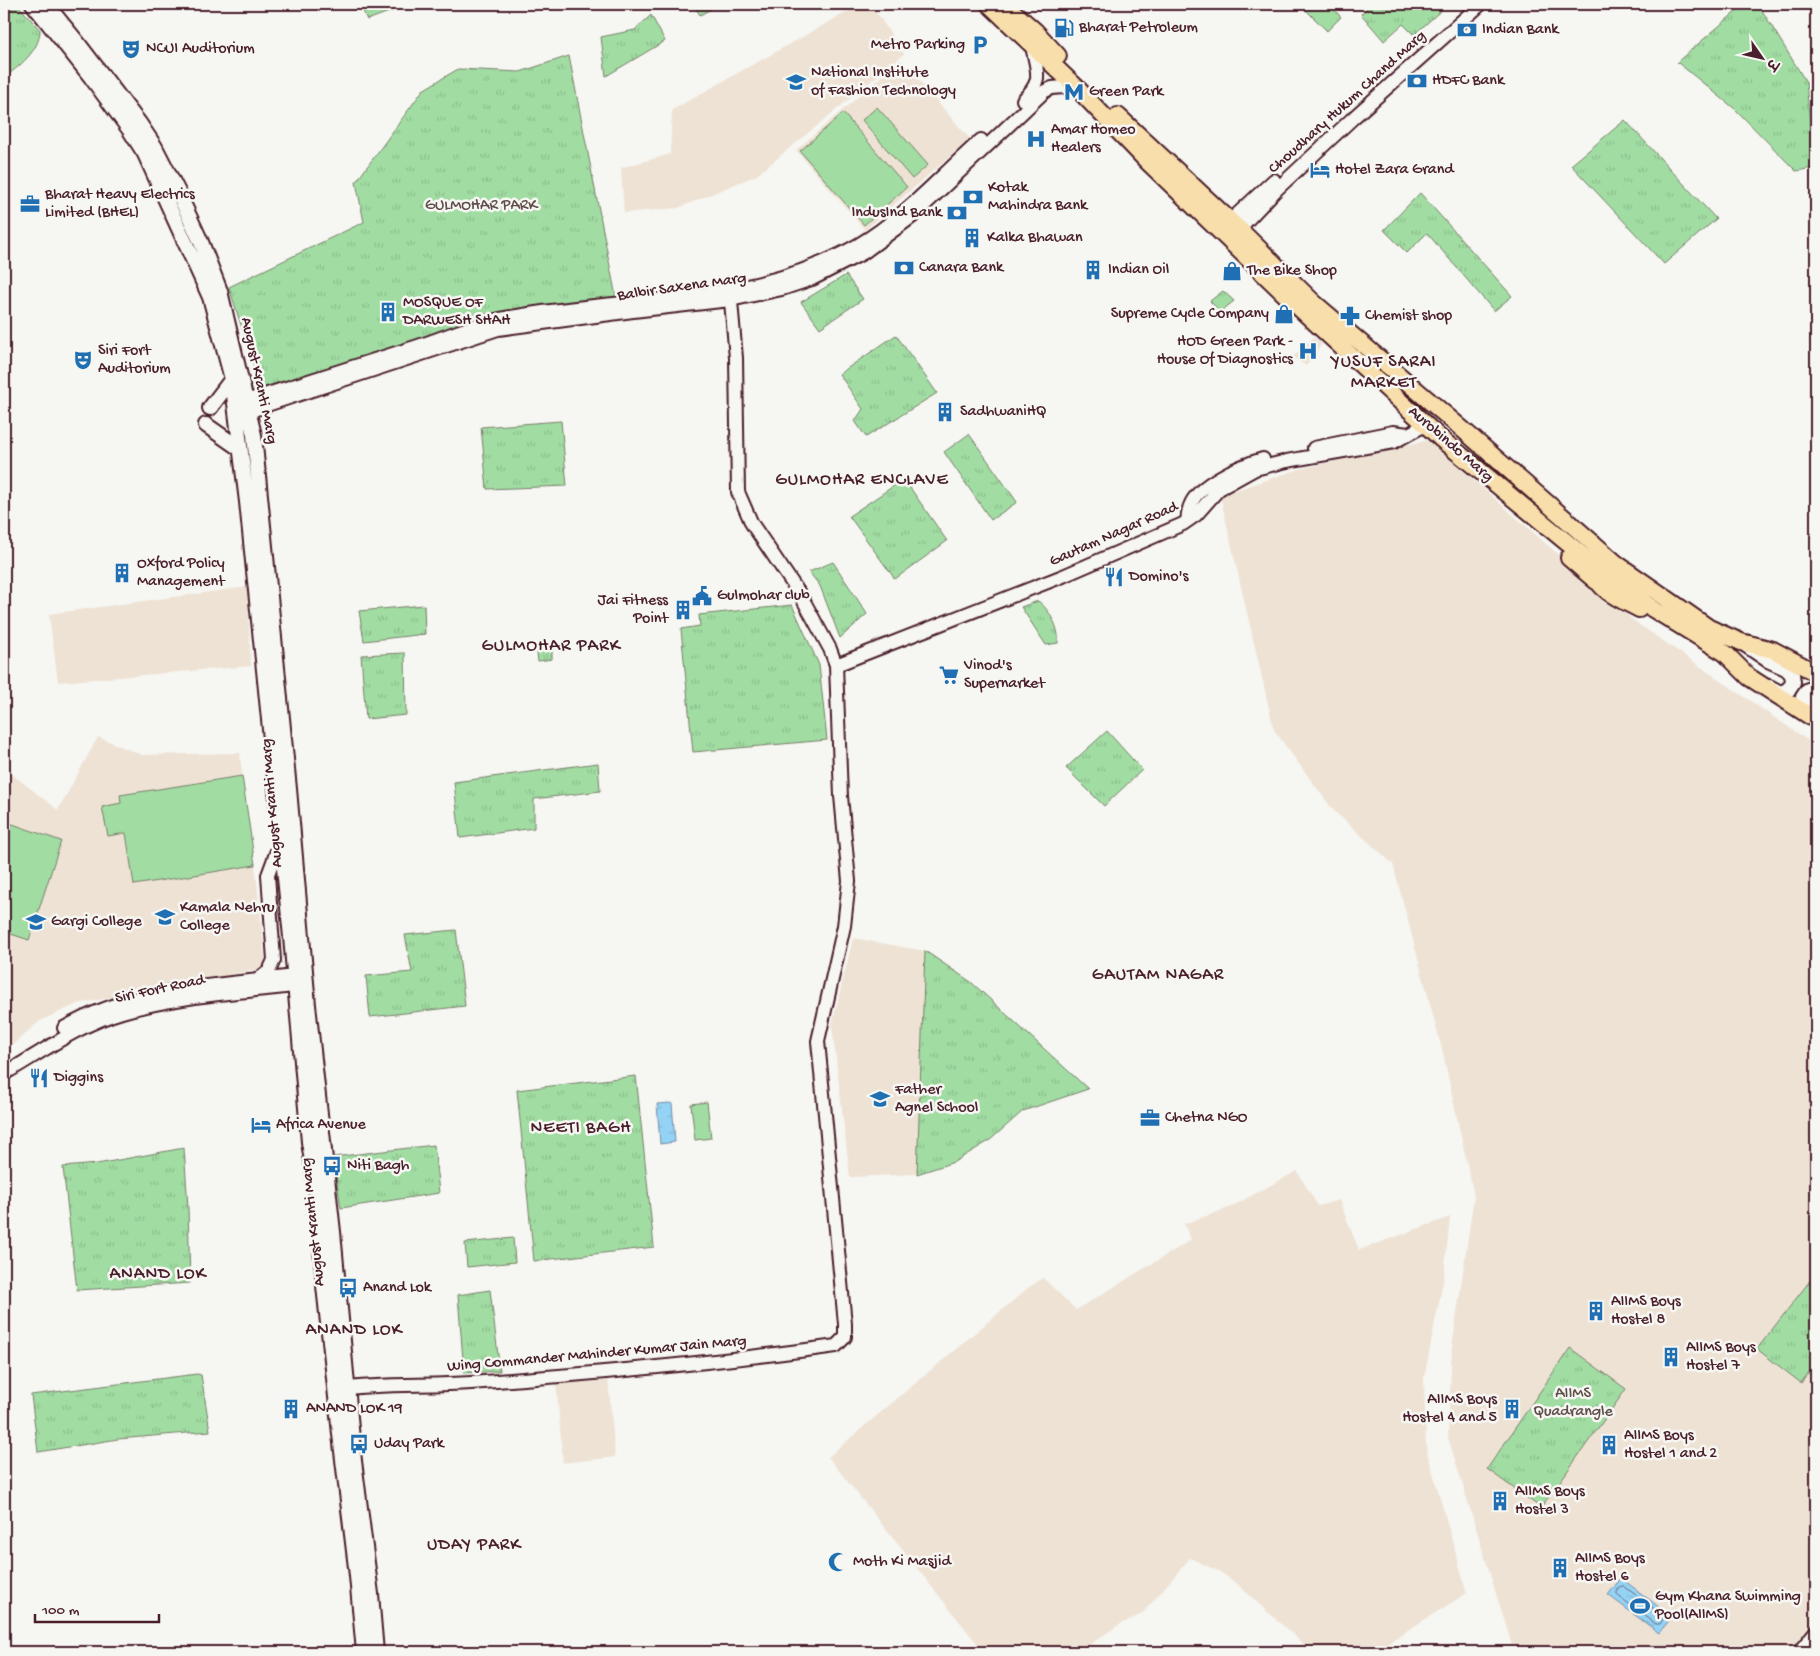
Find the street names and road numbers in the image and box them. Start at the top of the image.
street label: Choudhary Hukum Chand Marg [1265,27,1431,179]
street label: Balbir Saxena Marg [615,270,748,307]
street label: August Kranti Marg [235,316,281,446]
street label: Aurobindo Marg [1404,403,1496,487]
street label: Gautam Nagar Road [1047,497,1183,572]
street label: August Kranti Marg [258,738,288,868]
street label: Siri Fort Road [113,971,208,1009]
street label: August Kranti Marg [298,1157,330,1287]
street label: Wing Commander Mahinder Kumar Jain Marg [446,1332,748,1378]

